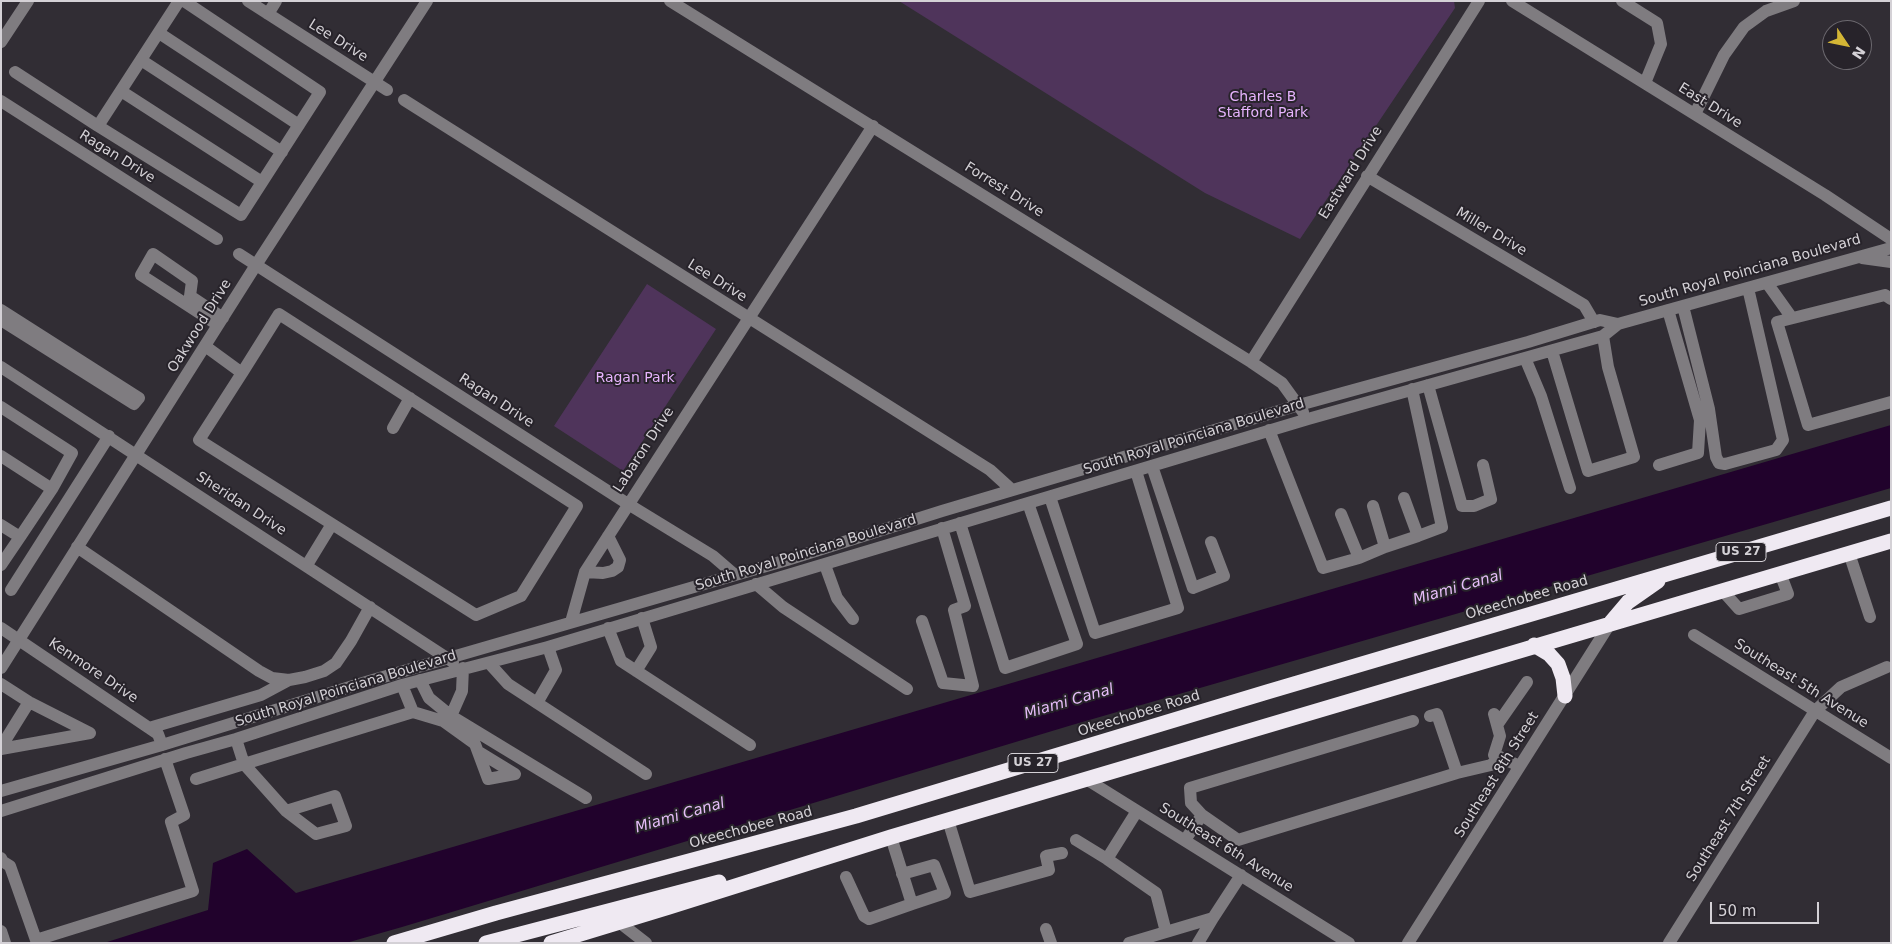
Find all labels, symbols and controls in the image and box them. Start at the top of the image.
street label: Lee Drive [305,16,371,66]
north arrow [1822,20,1872,70]
text: N [1849,43,1869,62]
street label: East Drive [1675,80,1745,132]
park label: Charles B Stafford Park [1218,89,1308,121]
street label: Eastward Drive [1316,123,1386,223]
street label: Ragan Drive [76,127,158,187]
street label: Forrest Drive [961,159,1047,221]
street label: Miller Drive [1452,204,1530,260]
street label: South Royal Poinciana Boulevard [1637,231,1863,311]
street label: Lee Drive [684,256,750,306]
street label: Oakwood Drive [165,276,235,376]
park label: Ragan Park [595,370,675,386]
street label: Ragan Drive [455,371,537,431]
street label: South Royal Poinciana Boulevard [1081,395,1307,479]
street label: Labaron Drive [610,404,678,496]
street label: Sheridan Drive [193,469,289,539]
street label: South Royal Poinciana Boulevard [693,511,919,595]
road number: US 27 [1716,542,1766,562]
water label: Miami Canal [1411,567,1505,609]
street label: Okeechobee Road [1464,572,1590,624]
street label: Kenmore Drive [45,635,141,707]
street label: Southeast 5th Avenue [1731,636,1871,732]
street label: South Royal Poinciana Boulevard [233,647,459,731]
water label: Miami Canal [1022,681,1116,723]
street label: Okeechobee Road [1076,687,1202,741]
street label: Southeast 8th Street [1451,709,1543,841]
street label: Southeast 7th Street [1683,753,1775,885]
road number: US 27 [1008,754,1058,772]
water label: Miami Canal [633,795,727,837]
street label: Southeast 6th Avenue [1156,800,1296,896]
street label: Okeechobee Road [688,803,814,853]
scale bar [1712,892,1821,924]
text: 50 m [1718,902,1756,920]

